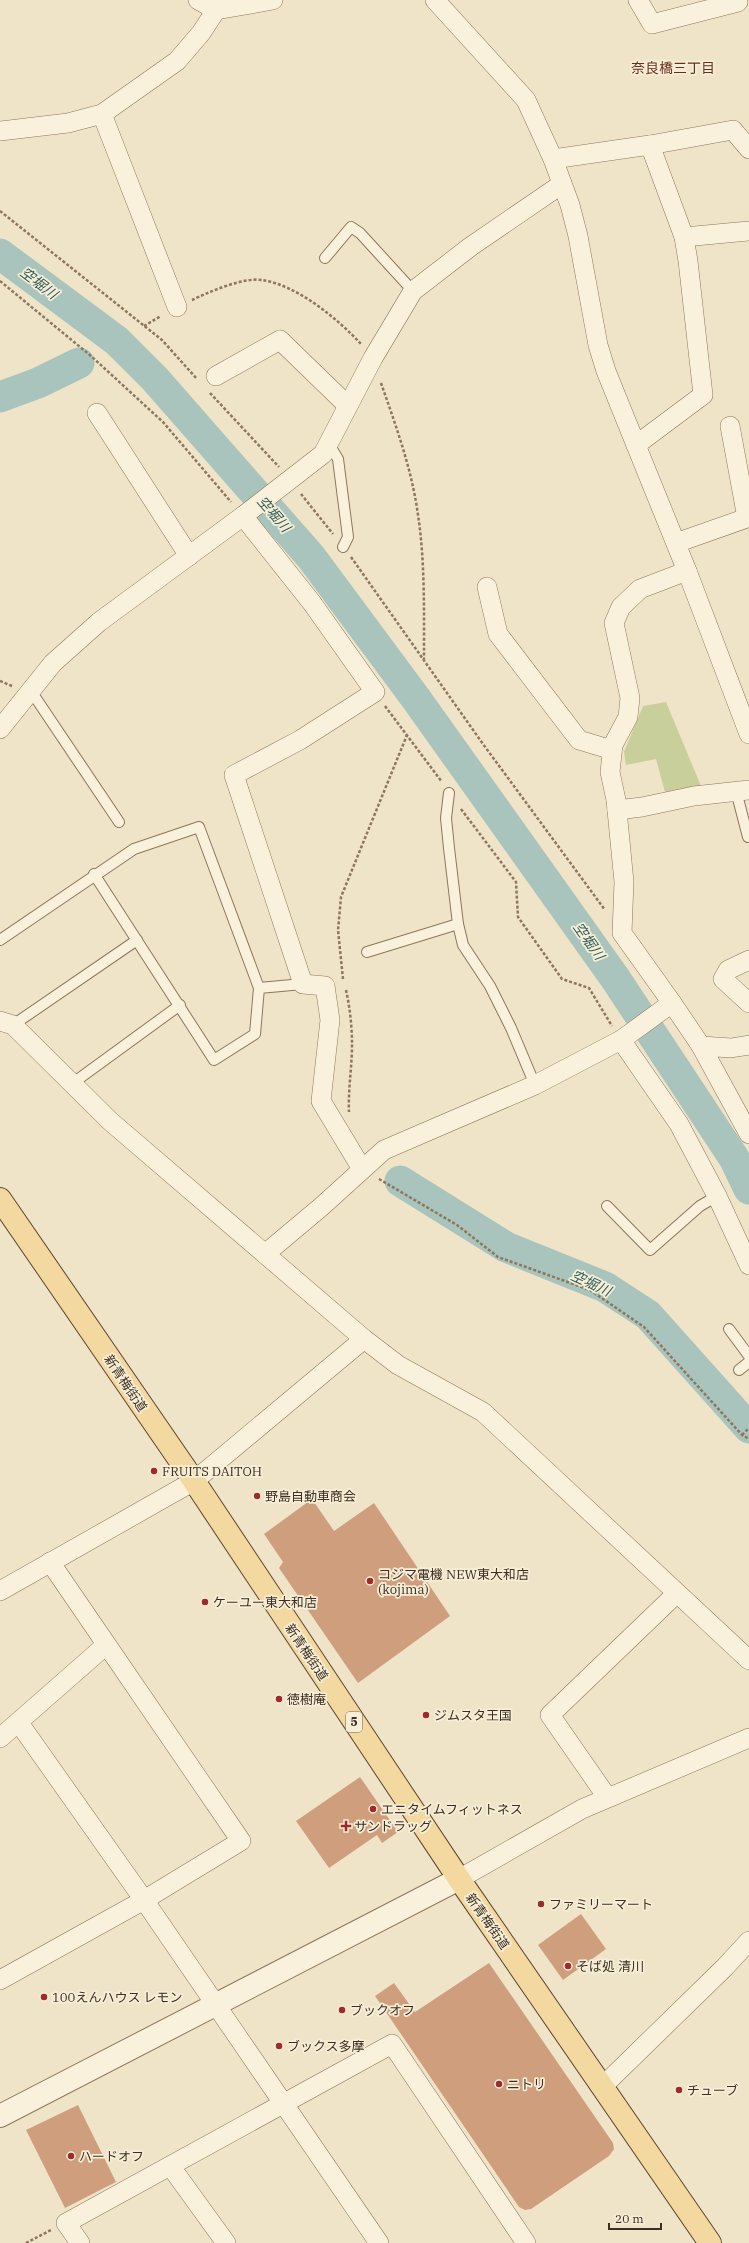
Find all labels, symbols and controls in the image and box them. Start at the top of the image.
district label: 奈良橋三丁目 [631,59,715,77]
water label: 空堀川 [17,263,63,304]
water label: 空堀川 [253,492,296,537]
water label: 空堀川 [570,919,610,965]
water label: 空堀川 [568,1266,616,1301]
street label: 新青梅街道 [100,1352,151,1415]
place label: FRUITS DAITOH [162,1463,262,1480]
marker: FRUITS DAITOH [149,1466,159,1476]
place label: 野島自動車商会 [265,1488,356,1505]
marker: 野島自動車商会 [252,1491,262,1501]
place label: コジマ電機 NEW東大和店 (kojima) [378,1566,529,1598]
marker: コジマ電機 NEW東大和店 (kojima) [365,1576,375,1586]
place label: ケーユー東大和店 [213,1594,317,1611]
marker: ケーユー東大和店 [200,1597,210,1607]
street label: 新青梅街道 [281,1621,332,1684]
place label: 徳樹庵 [287,1691,326,1708]
marker: 徳樹庵 [274,1694,284,1704]
place label: ジムスタ王国 [434,1707,512,1724]
marker: ジムスタ王国 [421,1710,431,1720]
road number: 5 [346,1712,362,1732]
place label: エニタイムフィットネス [381,1801,523,1818]
marker: エニタイムフィットネス [368,1804,378,1814]
place label: サンドラッグ [354,1818,432,1835]
marker: サンドラッグ [341,1821,351,1831]
street label: 新青梅街道 [462,1890,513,1953]
place label: ファミリーマート [549,1896,653,1913]
marker: ファミリーマート [536,1899,546,1909]
place label: そば処 清川 [576,1958,644,1975]
marker: そば処 清川 [563,1961,573,1971]
place label: 100えんハウス レモン [52,1989,182,2006]
marker: 100えんハウス レモン [39,1992,49,2002]
place label: ブックオフ [350,2002,415,2019]
marker: ブックオフ [337,2005,347,2015]
place label: ブックス多摩 [287,2038,365,2055]
marker: ブックス多摩 [274,2041,284,2051]
place label: ニトリ [507,2076,546,2093]
marker: ニトリ [494,2079,504,2089]
place label: チューブ [687,2082,738,2099]
marker: チューブ [674,2085,684,2095]
place label: ハードオフ [79,2148,144,2165]
marker: ハードオフ [66,2151,76,2161]
scale bar [609,2205,661,2231]
text: 20 m [615,2211,644,2226]

